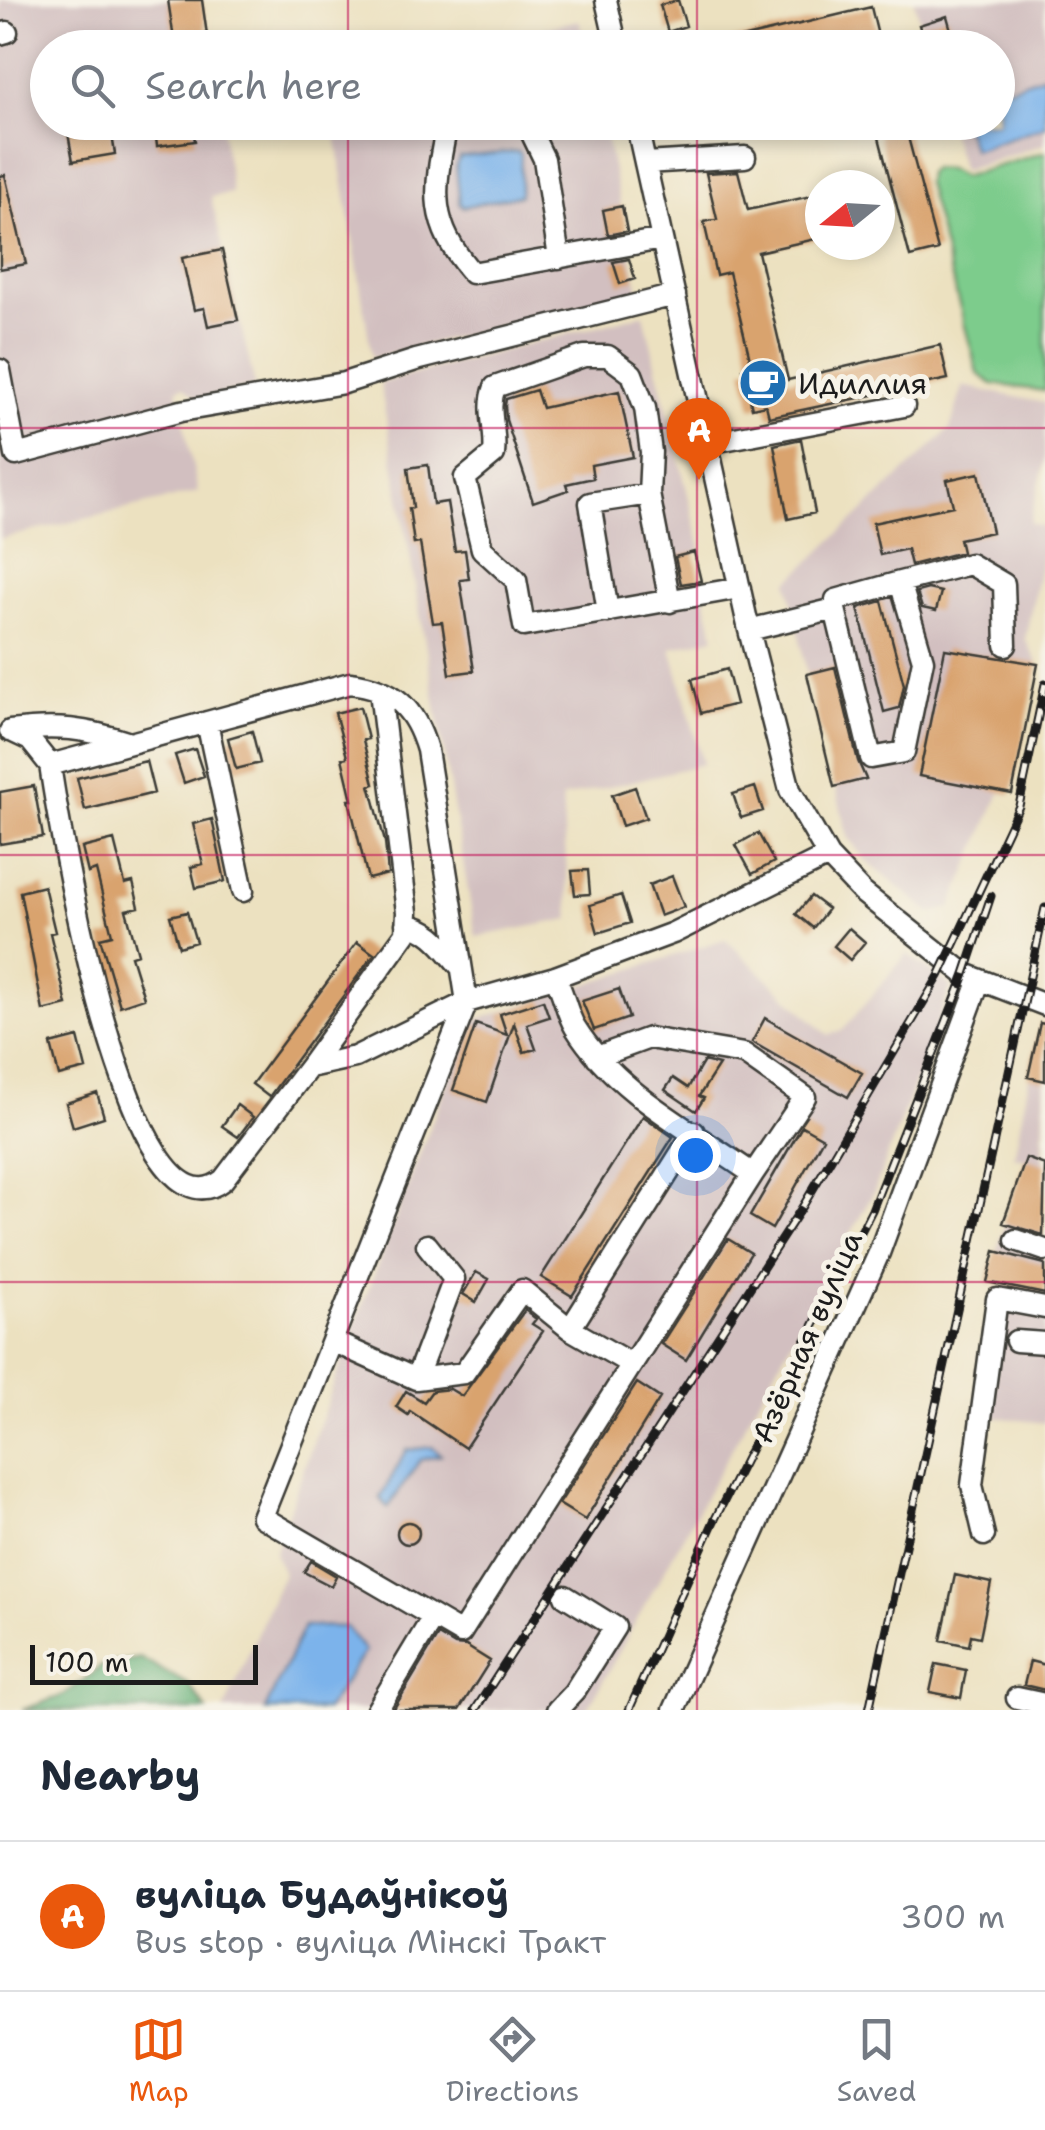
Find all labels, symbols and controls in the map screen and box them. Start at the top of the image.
search box [30,30,1015,140]
icon: search [65,58,120,113]
text: Search here [145,60,362,111]
north arrow [805,170,895,260]
cafe icon: Идиллия [737,357,789,409]
place label: Идиллия [798,363,927,404]
pin: A [666,398,732,480]
your location [670,1130,721,1181]
street label: Азёрная вуліца [742,1224,872,1449]
scale bar [30,1640,258,1684]
text: 100 m [45,1643,129,1681]
text: Nearby [40,1747,200,1803]
text: вуліца Будаўнікоў [135,1869,509,1920]
text: A [60,1895,85,1938]
text: 300 m [900,1895,1005,1938]
text: Bus stop · вуліца Мінскі Тракт [135,1920,606,1963]
tab: Map [129,2012,189,2110]
tab: Directions [446,2012,579,2110]
tab: Saved [837,2012,916,2110]

